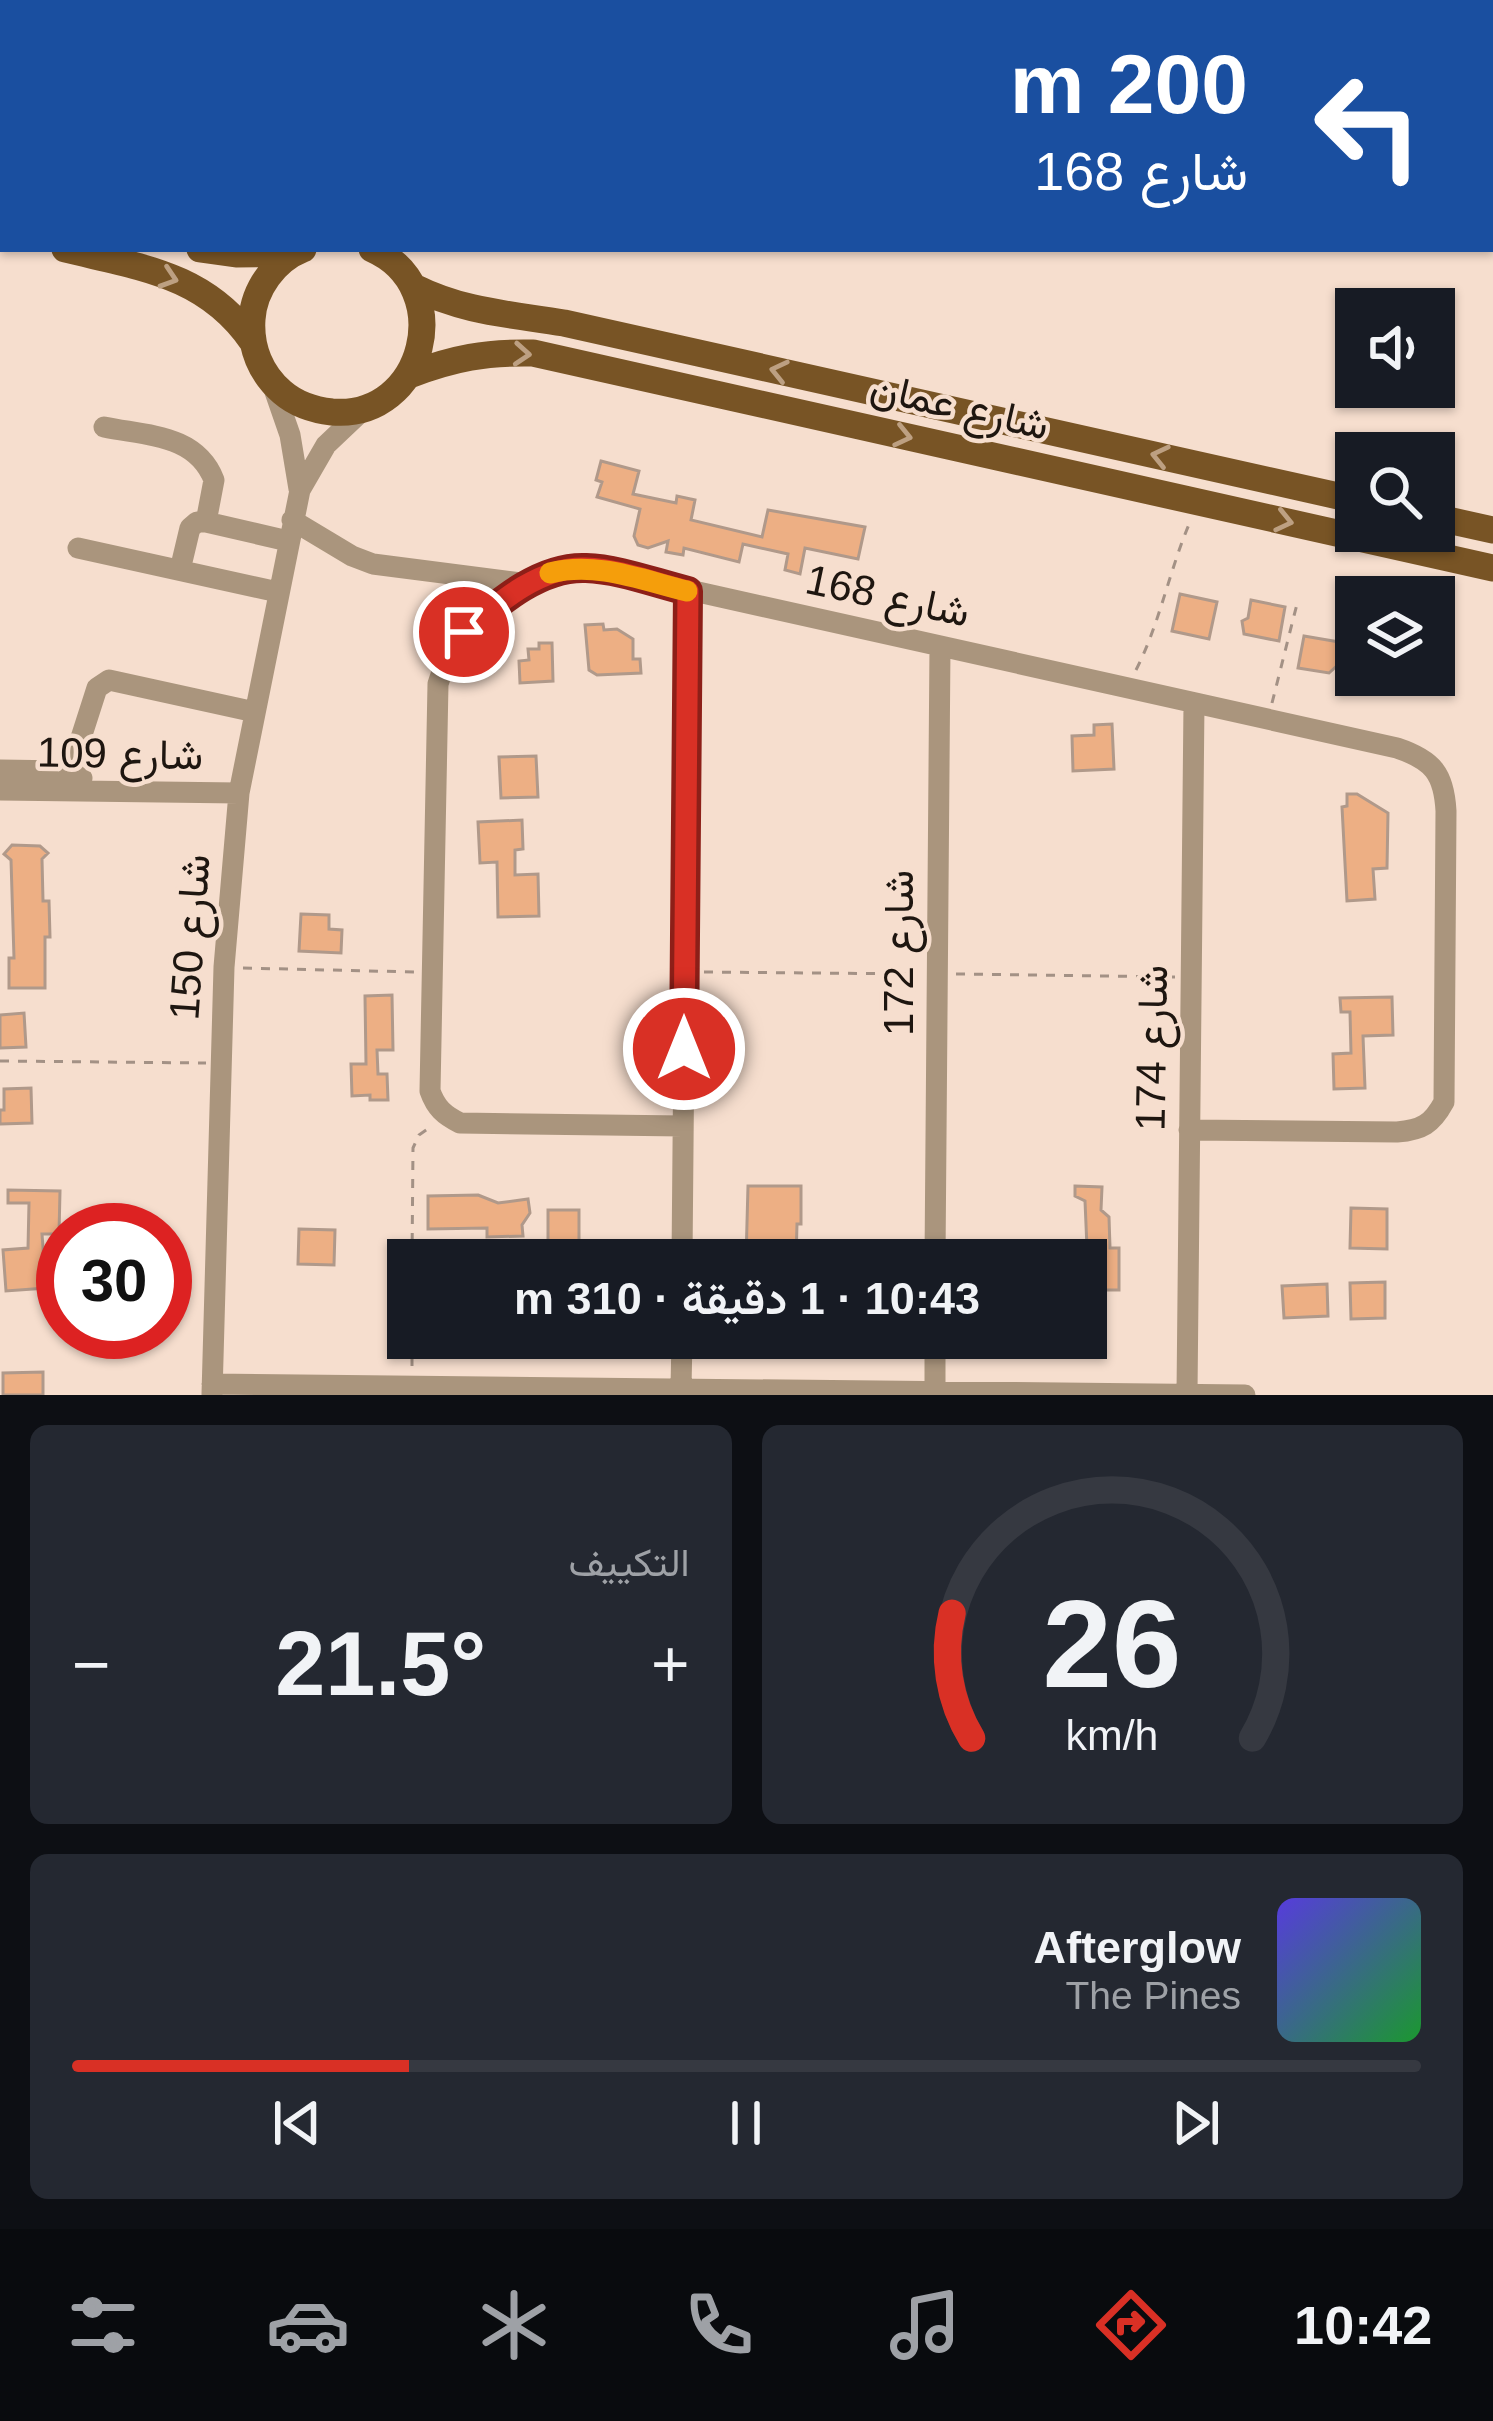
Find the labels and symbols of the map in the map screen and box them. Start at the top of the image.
one-way arrow [157,264,178,288]
one-way arrow [513,340,532,366]
one-way arrow [770,360,790,385]
street label: شارع عمان [865,362,1054,454]
one-way arrow [893,422,913,447]
one-way arrow [1150,445,1170,470]
one-way arrow [1273,507,1293,532]
street label: شارع 168 [801,555,974,641]
pin [413,581,515,683]
street label: شارع 109 [36,729,203,783]
street label: شارع 150 [160,852,224,1022]
street label: شارع 172 [875,870,927,1036]
street label: شارع 174 [1127,965,1181,1132]
position arrow [621,986,747,1112]
speed limit sign: 30 [36,1203,192,1359]

